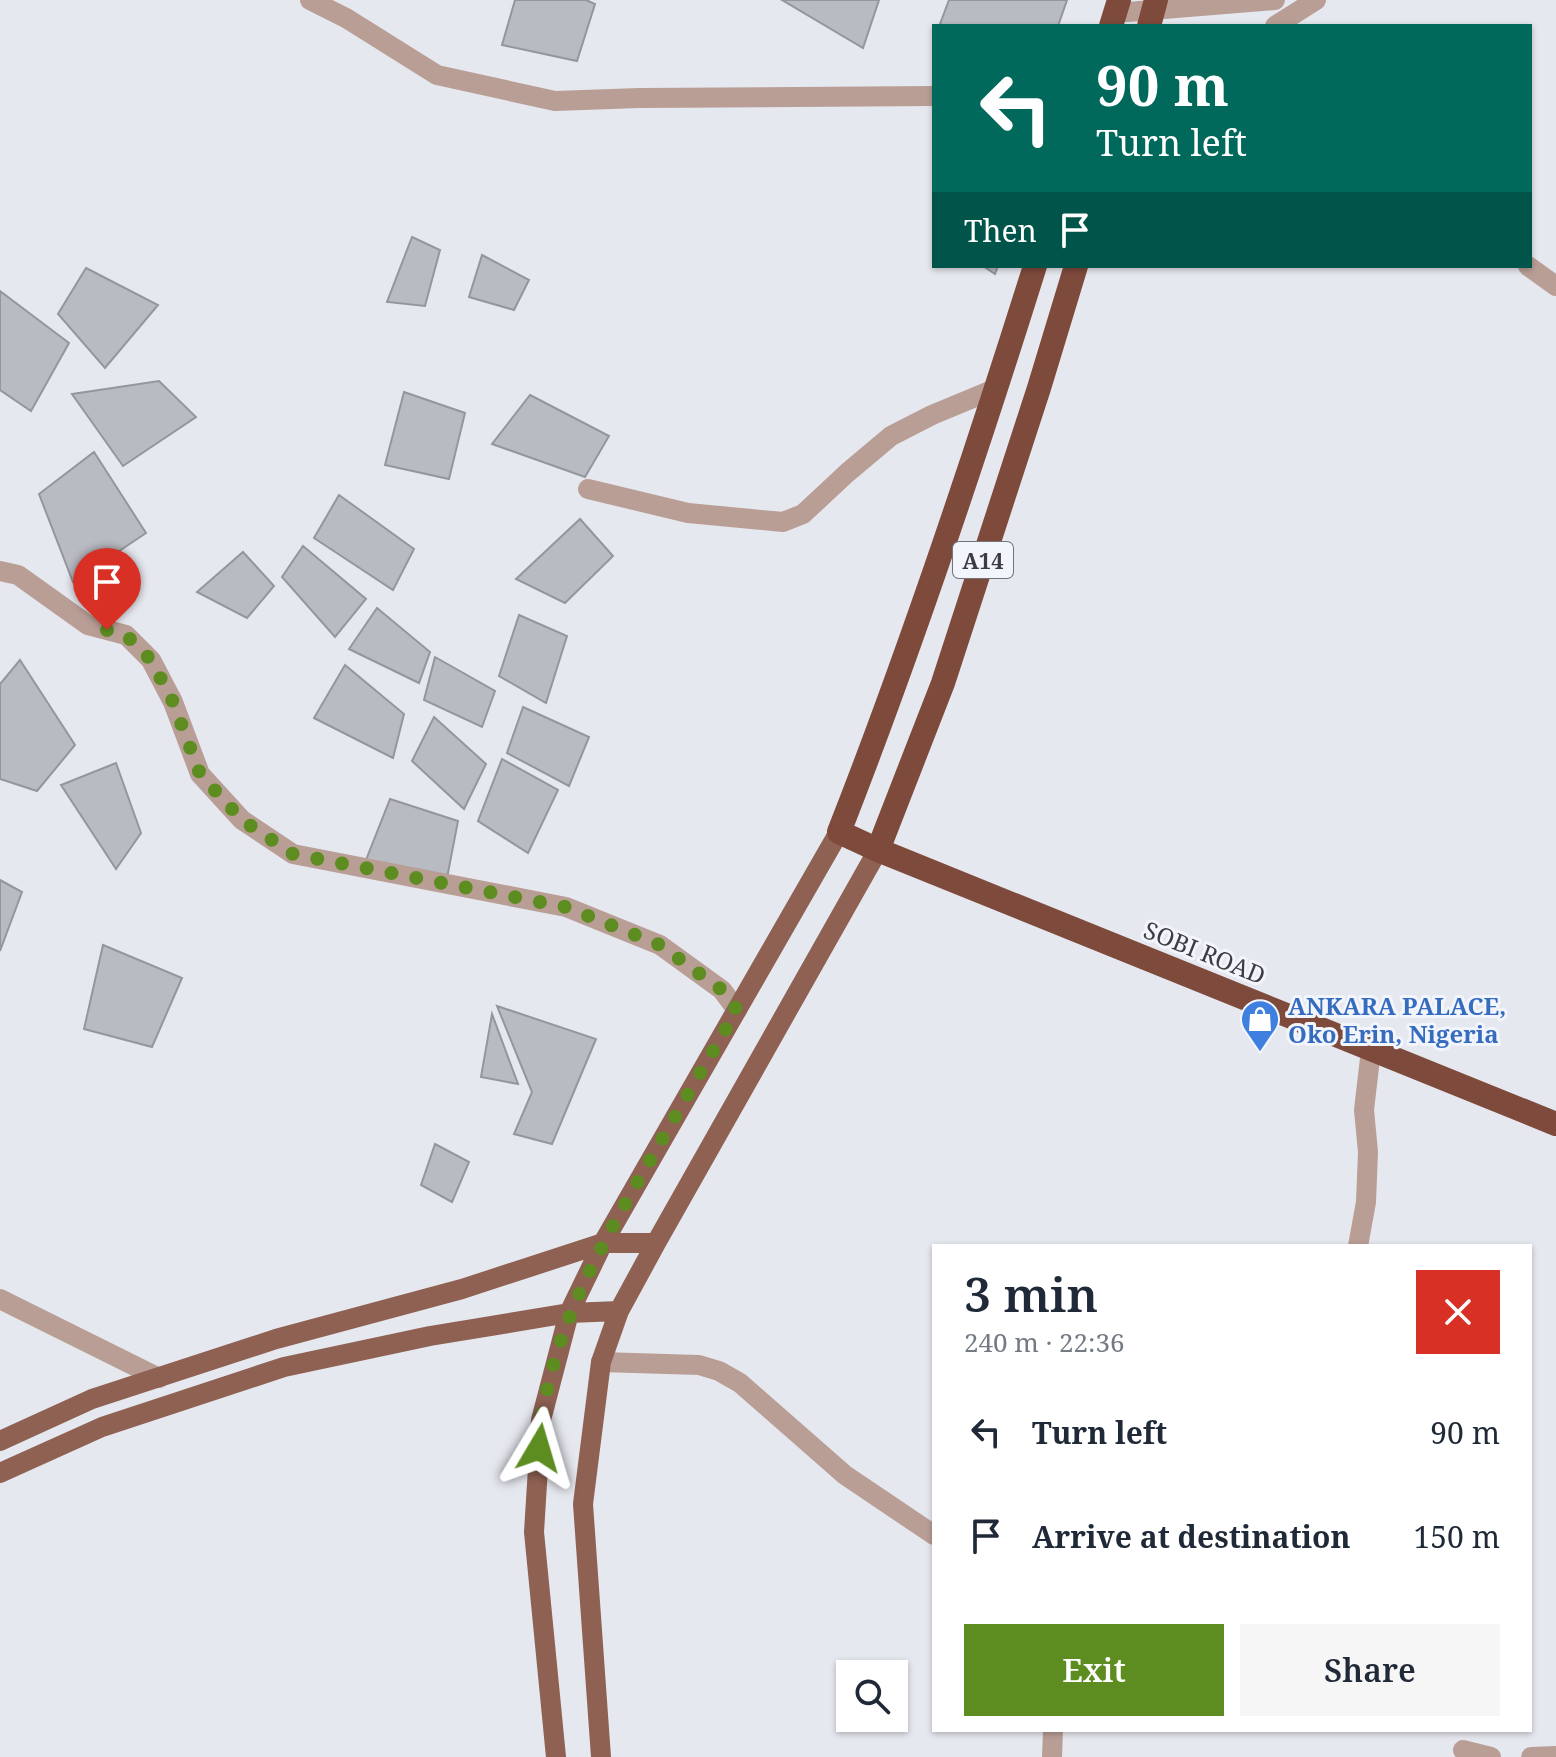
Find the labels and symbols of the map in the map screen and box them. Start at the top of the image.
road number: A14 [953,542,1013,578]
pin [73,548,141,630]
street label: SOBI ROAD [1139,913,1271,991]
place label: ANKARA PALACE, Oko Erin, Nigeria [1288,989,1506,1050]
shop icon: ANKARA PALACE, Oko Erin, Nigeria [1239,998,1281,1053]
position arrow [497,1406,581,1490]

